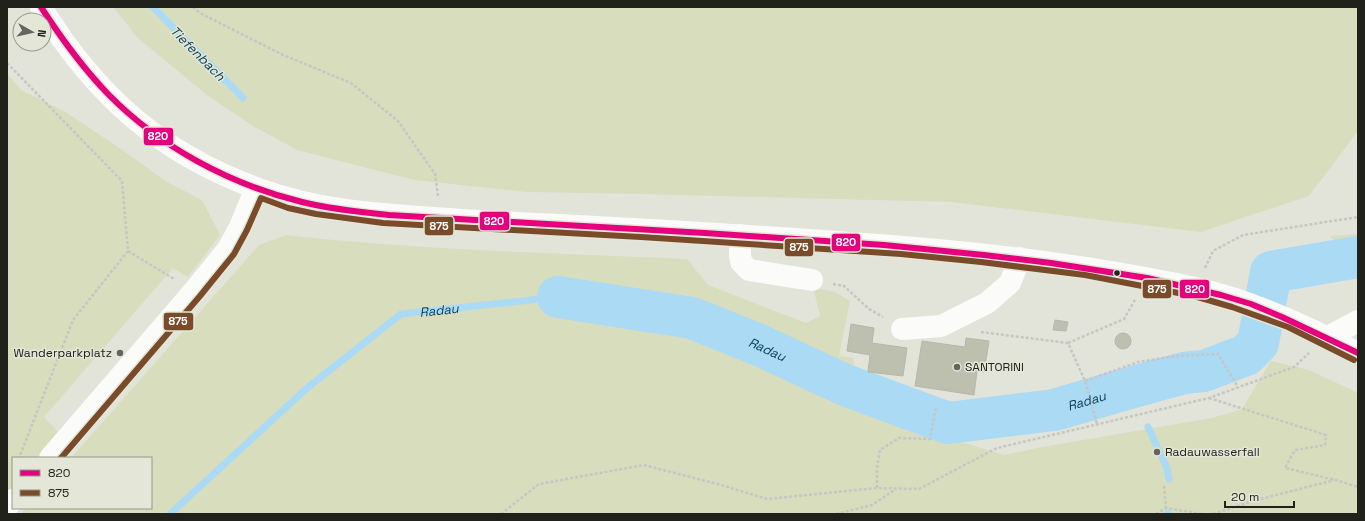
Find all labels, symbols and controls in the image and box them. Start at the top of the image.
north arrow [12,12,52,52]
water label: Tiefenbach [167,22,229,85]
text: N [34,29,49,38]
line badge: 820 [143,127,174,146]
text: 820 [148,129,168,143]
line badge: 820 [479,211,510,231]
text: 820 [484,214,504,228]
line badge: 875 [424,216,454,236]
text: 875 [429,219,449,233]
line badge: 820 [831,233,861,252]
text: 820 [836,235,856,249]
line badge: 875 [784,238,814,257]
text: 875 [789,240,809,254]
unlabelled marker [1112,268,1122,278]
line badge: 875 [1142,279,1172,299]
line badge: 820 [1179,279,1210,299]
text: 875 [1147,282,1167,296]
text: 820 [1185,282,1205,296]
water label: Radau [419,300,460,321]
line badge: 875 [163,312,194,331]
text: 875 [168,314,188,328]
water label: Radau [746,334,789,366]
place label: Wanderparkplatz [13,345,112,361]
marker: Wanderparkplatz [115,348,125,358]
place label: SANTORINI [965,359,1024,375]
marker: SANTORINI [952,362,962,372]
water label: Radau [1065,387,1109,415]
place label: Radauwasserfall [1165,444,1260,460]
marker: Radauwasserfall [1152,447,1162,457]
legend [12,457,152,509]
text: 820 [48,465,70,481]
scale bar [1225,483,1294,509]
text: 875 [48,485,69,501]
text: 20 m [1231,489,1259,505]

